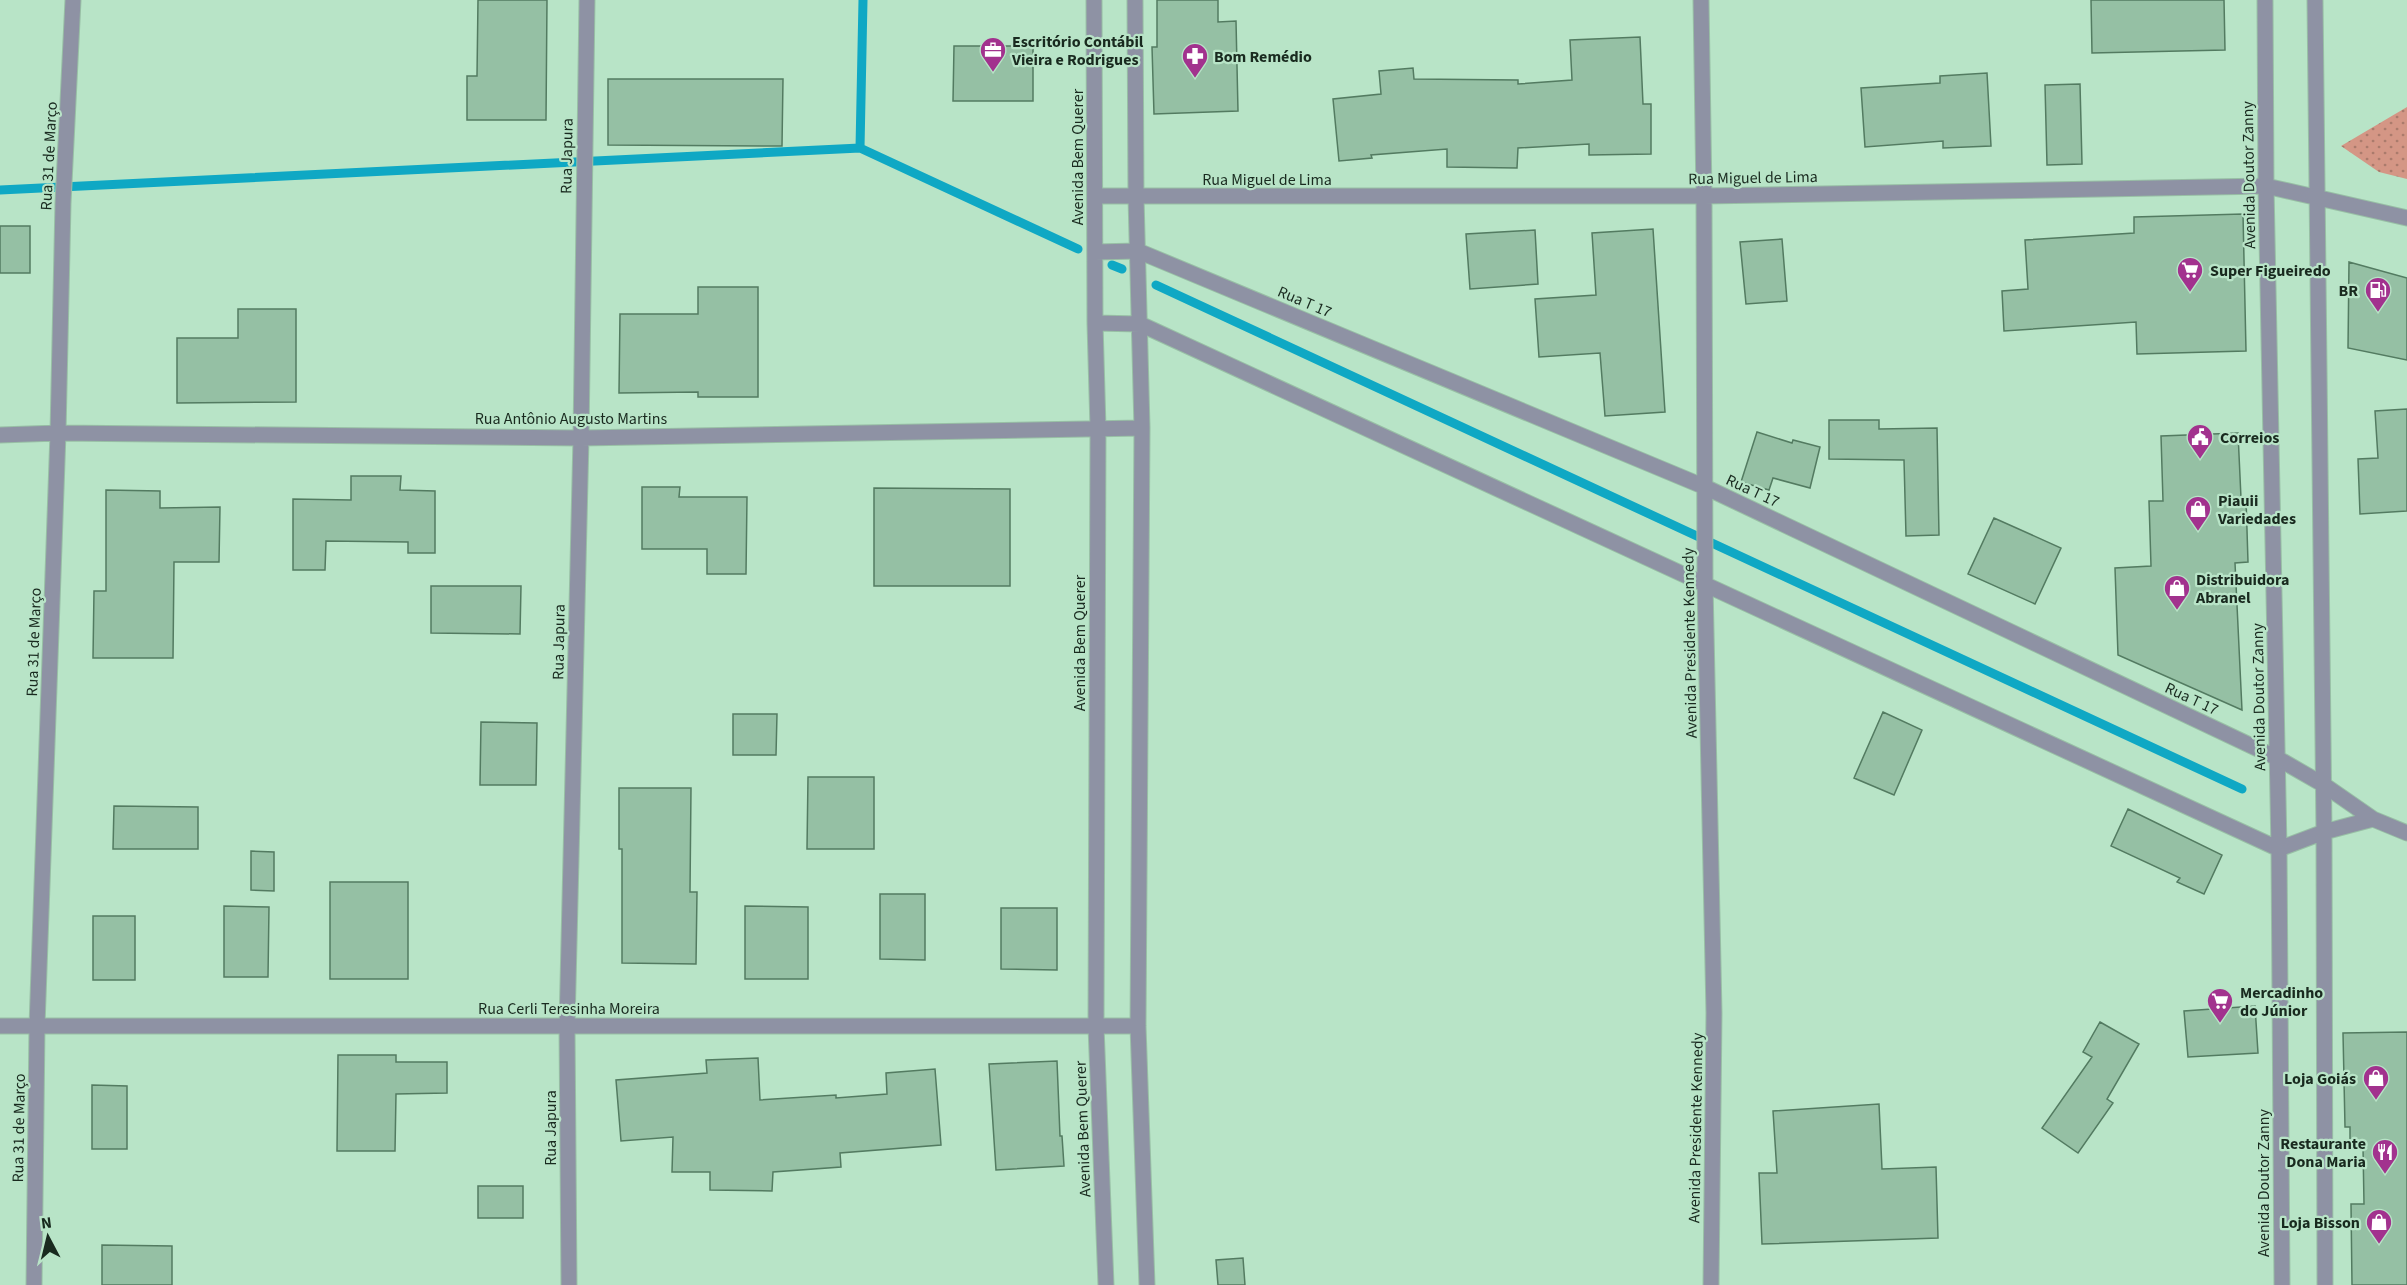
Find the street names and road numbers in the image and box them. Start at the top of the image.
street label: Avenida Bem Querer [1067,88,1089,225]
street label: Avenida Doutor Zanny [2237,100,2261,249]
street label: Rua 31 de Março [35,101,63,211]
street label: Rua Japura [555,118,579,194]
street label: Rua Miguel de Lima [1688,166,1818,190]
street label: Rua Miguel de Lima [1202,169,1332,191]
street label: Rua T 17 [1274,281,1335,323]
street label: Rua Antônio Augusto Martins [475,408,668,430]
street label: Rua T 17 [1722,469,1783,513]
street label: Avenida Presidente Kennedy [1677,547,1703,738]
street label: Avenida Bem Querer [1069,574,1091,711]
street label: Rua 31 de Março [21,587,47,697]
street label: Rua Japura [547,604,571,680]
street label: Avenida Doutor Zanny [2247,622,2271,771]
street label: Rua T 17 [2161,677,2222,721]
street label: Rua Cerli Teresinha Moreira [478,998,660,1020]
street label: Avenida Presidente Kennedy [1683,1032,1709,1223]
street label: Avenida Bem Querer [1070,1060,1096,1198]
street label: Rua 31 de Março [7,1073,31,1183]
street label: Rua Japura [540,1090,562,1166]
street label: Avenida Doutor Zanny [2253,1108,2275,1257]

